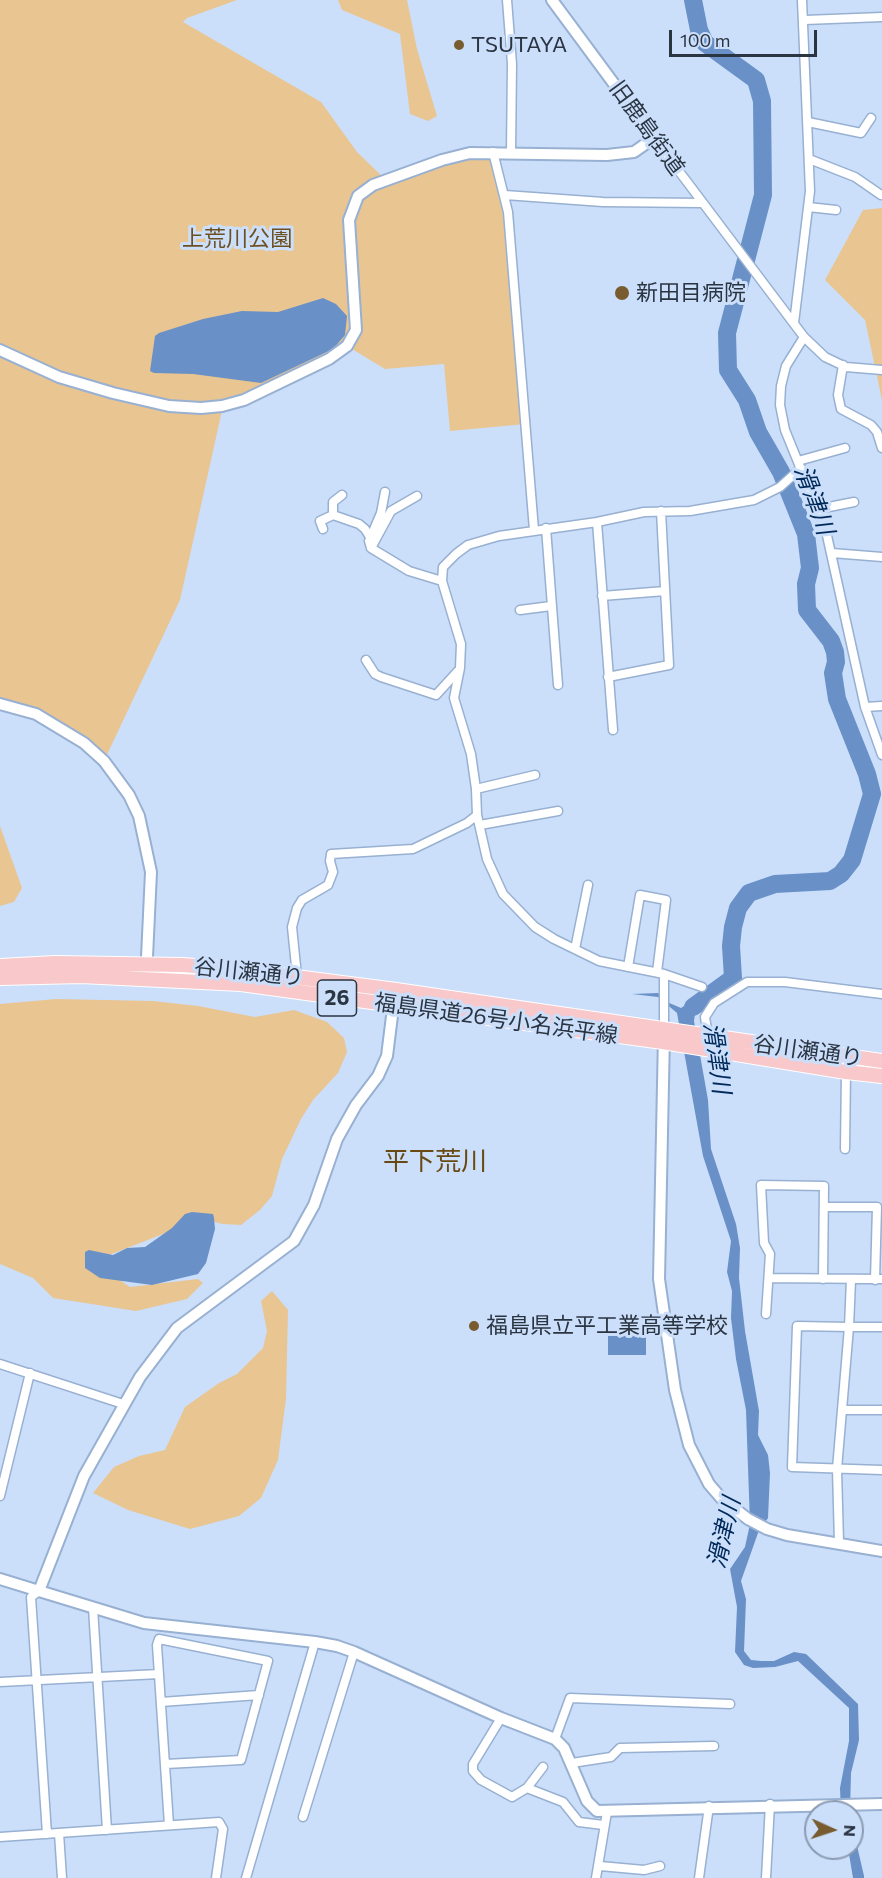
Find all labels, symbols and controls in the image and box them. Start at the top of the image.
scale bar [672,18,820,56]
text: 100 m [680,29,730,51]
place label: TSUTAYA [471,32,567,58]
marker: TSUTAYA [452,38,466,52]
street label: 旧鹿島街道 [604,76,690,180]
park label: 上荒川公園 [182,226,292,252]
place label: 新田目病院 [636,280,746,306]
marker: 新田目病院 [613,284,631,302]
water label: 滑津川 [788,461,840,539]
street label: 谷川瀬通り [193,953,305,991]
road number: 26 [318,980,356,1016]
street label: 福島県道26号小名浜平線 [373,989,619,1049]
water label: 滑津川 [698,1020,736,1096]
street label: 谷川瀬通り [752,1030,864,1072]
district label: 平下荒川 [383,1145,487,1177]
place label: 福島県立平工業高等学校 [486,1313,728,1339]
marker: 福島県立平工業高等学校 [467,1319,481,1333]
water label: 滑津川 [702,1495,746,1571]
north arrow [804,1800,864,1860]
text: N [841,1824,860,1837]

